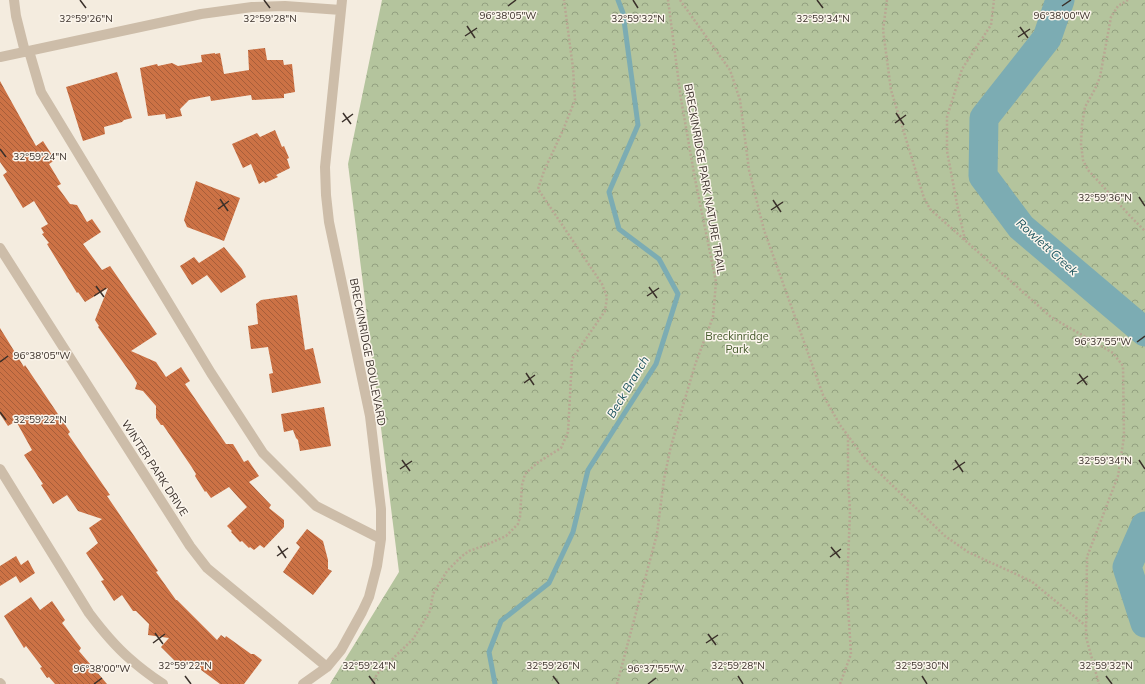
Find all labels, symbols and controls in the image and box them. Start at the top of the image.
text: 96°38'05"W [480,9,536,22]
text: 96°38'00"W [1034,9,1090,22]
text: 32°59'26"N [59,12,113,25]
text: 32°59'28"N [243,12,297,25]
text: 32°59'32"N [611,12,665,25]
text: 32°59'34"N [796,12,850,25]
street label: BRECKINRIDGE PARK NATURE TRAIL [681,83,729,275]
text: 32°59'24"N [13,150,67,163]
text: 32°59'36"N [1078,191,1132,204]
water label: Rowlett Creek [1013,215,1082,279]
street label: BRECKINRIDGE BOULEVARD [347,277,389,427]
park label: Breckinridge Park [705,329,769,356]
text: 96°37'55"W [1075,335,1131,348]
text: 96°38'05"W [14,349,70,362]
water label: Beck Branch [603,353,652,420]
text: 32°59'22"N [13,413,67,426]
street label: WINTER PARK DRIVE [119,417,191,519]
text: 32°59'34"N [1078,454,1132,467]
text: 32°59'22"N [158,659,212,672]
text: 32°59'24"N [342,659,396,672]
text: 32°59'26"N [526,659,580,672]
text: 32°59'28"N [711,659,765,672]
text: 32°59'30"N [895,659,949,672]
text: 32°59'32"N [1079,659,1133,672]
text: 96°38'00"W [74,662,130,675]
text: 96°37'55"W [628,662,684,675]

